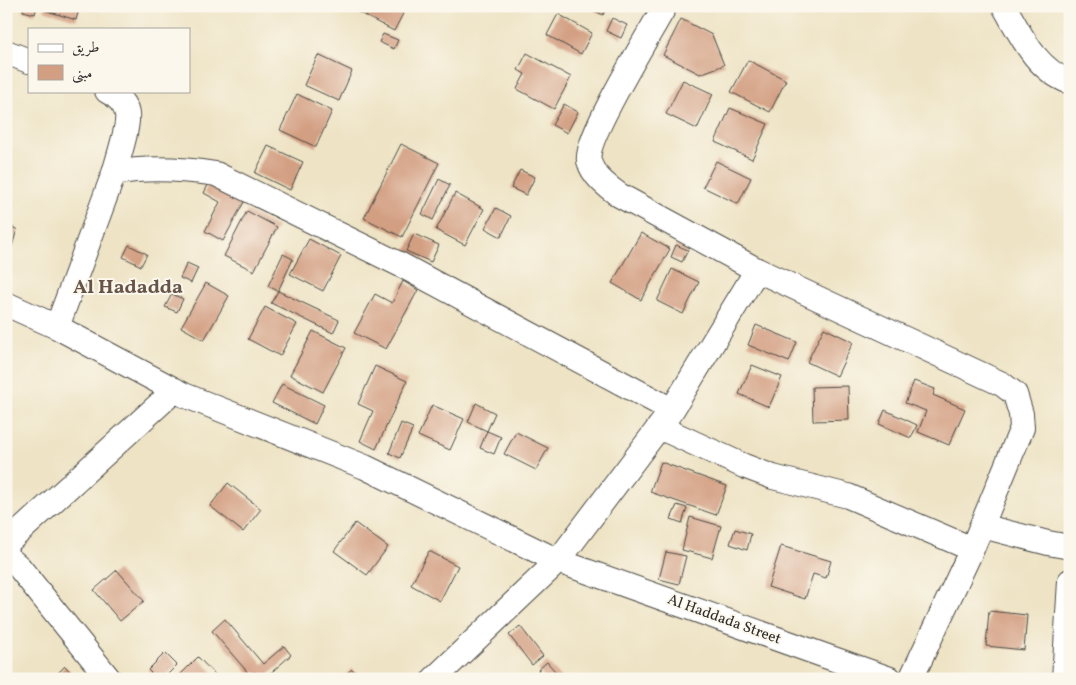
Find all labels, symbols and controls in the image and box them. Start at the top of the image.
legend [28,28,190,92]
text: طريق [72,38,99,59]
text: مبنى [72,64,92,85]
district label: Al Hadadda [73,274,183,302]
street label: Al Haddada Street [664,590,784,650]

